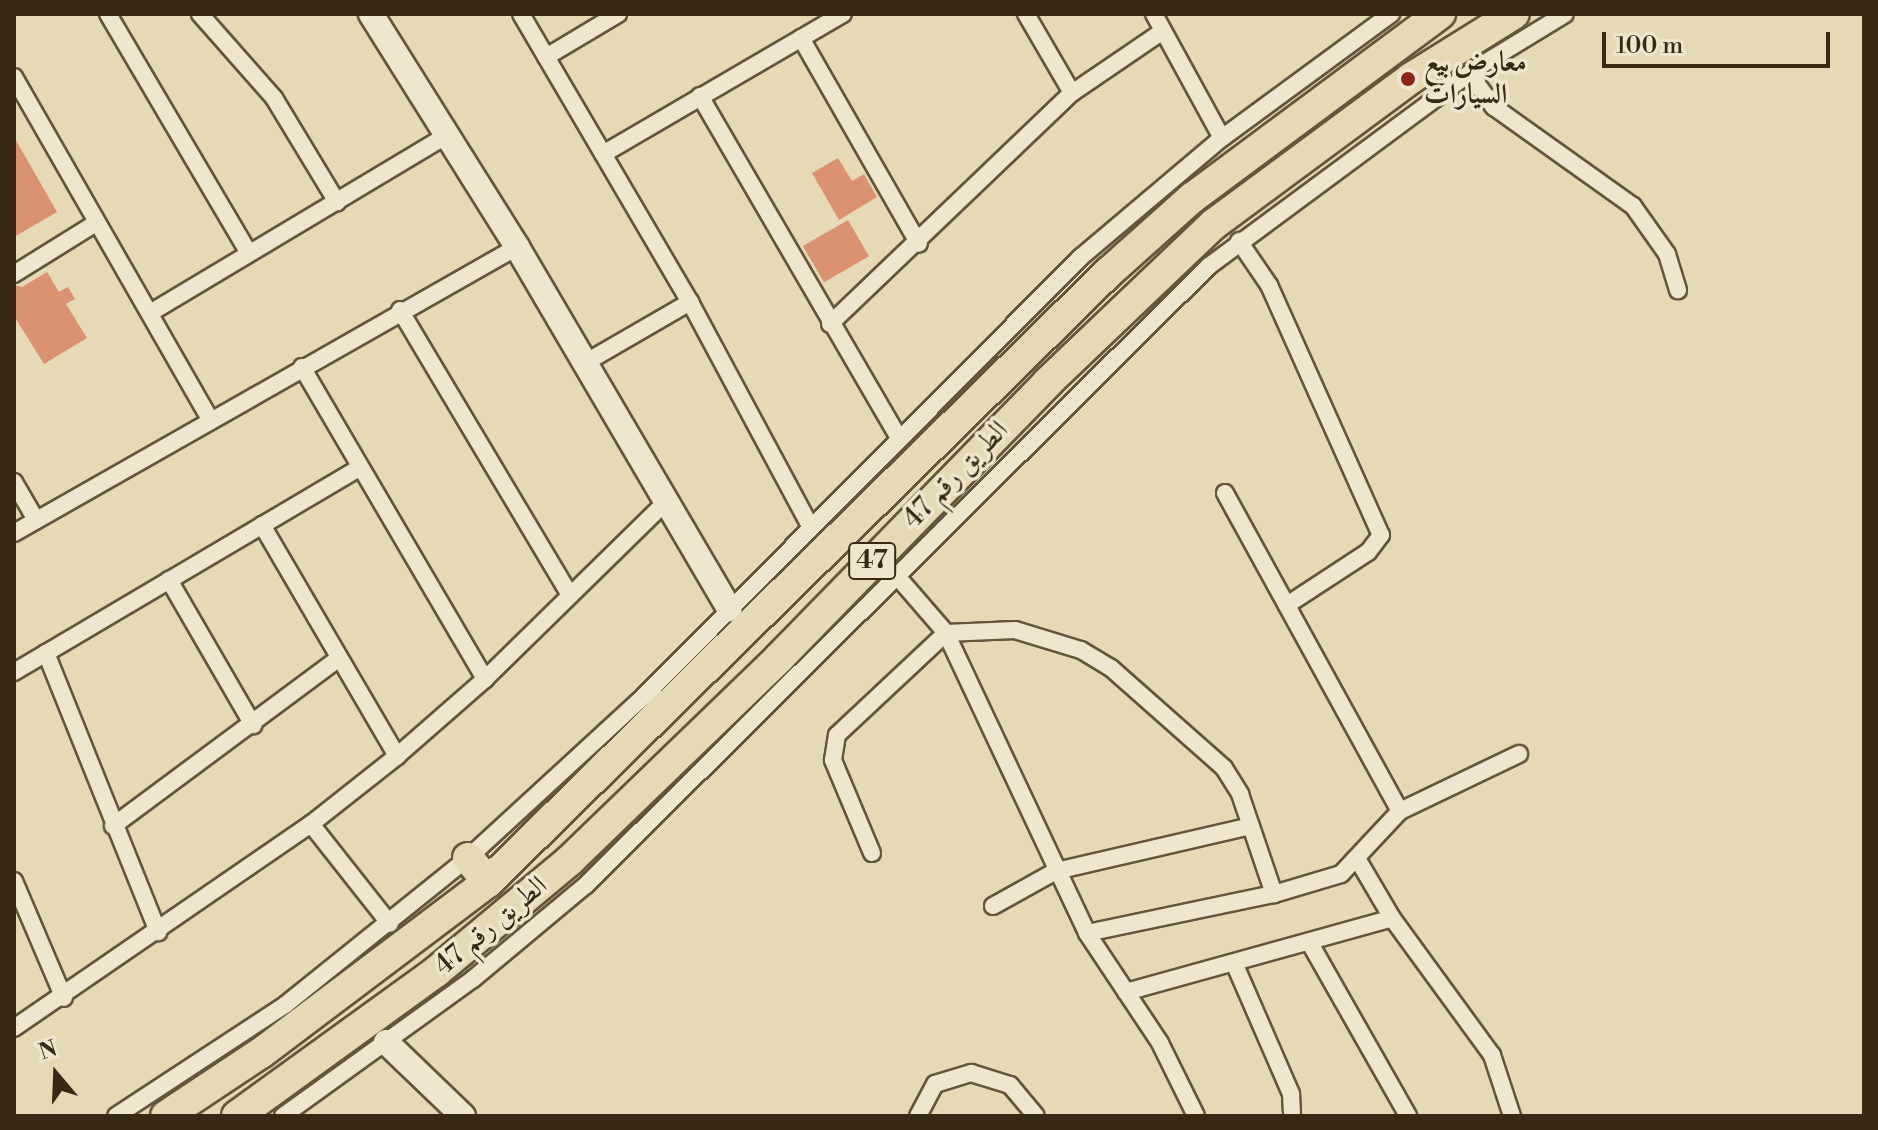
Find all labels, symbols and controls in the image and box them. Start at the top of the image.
scale bar [1606,16,1834,66]
text: 100 m [1616,31,1683,61]
place label: معارض بيع السيارات [1424,46,1527,112]
marker: معارض بيع السيارات [1399,70,1417,88]
street label: الطريق رقم 47 [896,414,1016,536]
road number: 47 [848,539,896,583]
street label: الطريق رقم 47 [428,869,554,983]
north arrow [16,1034,96,1114]
text: N [35,1035,61,1066]

